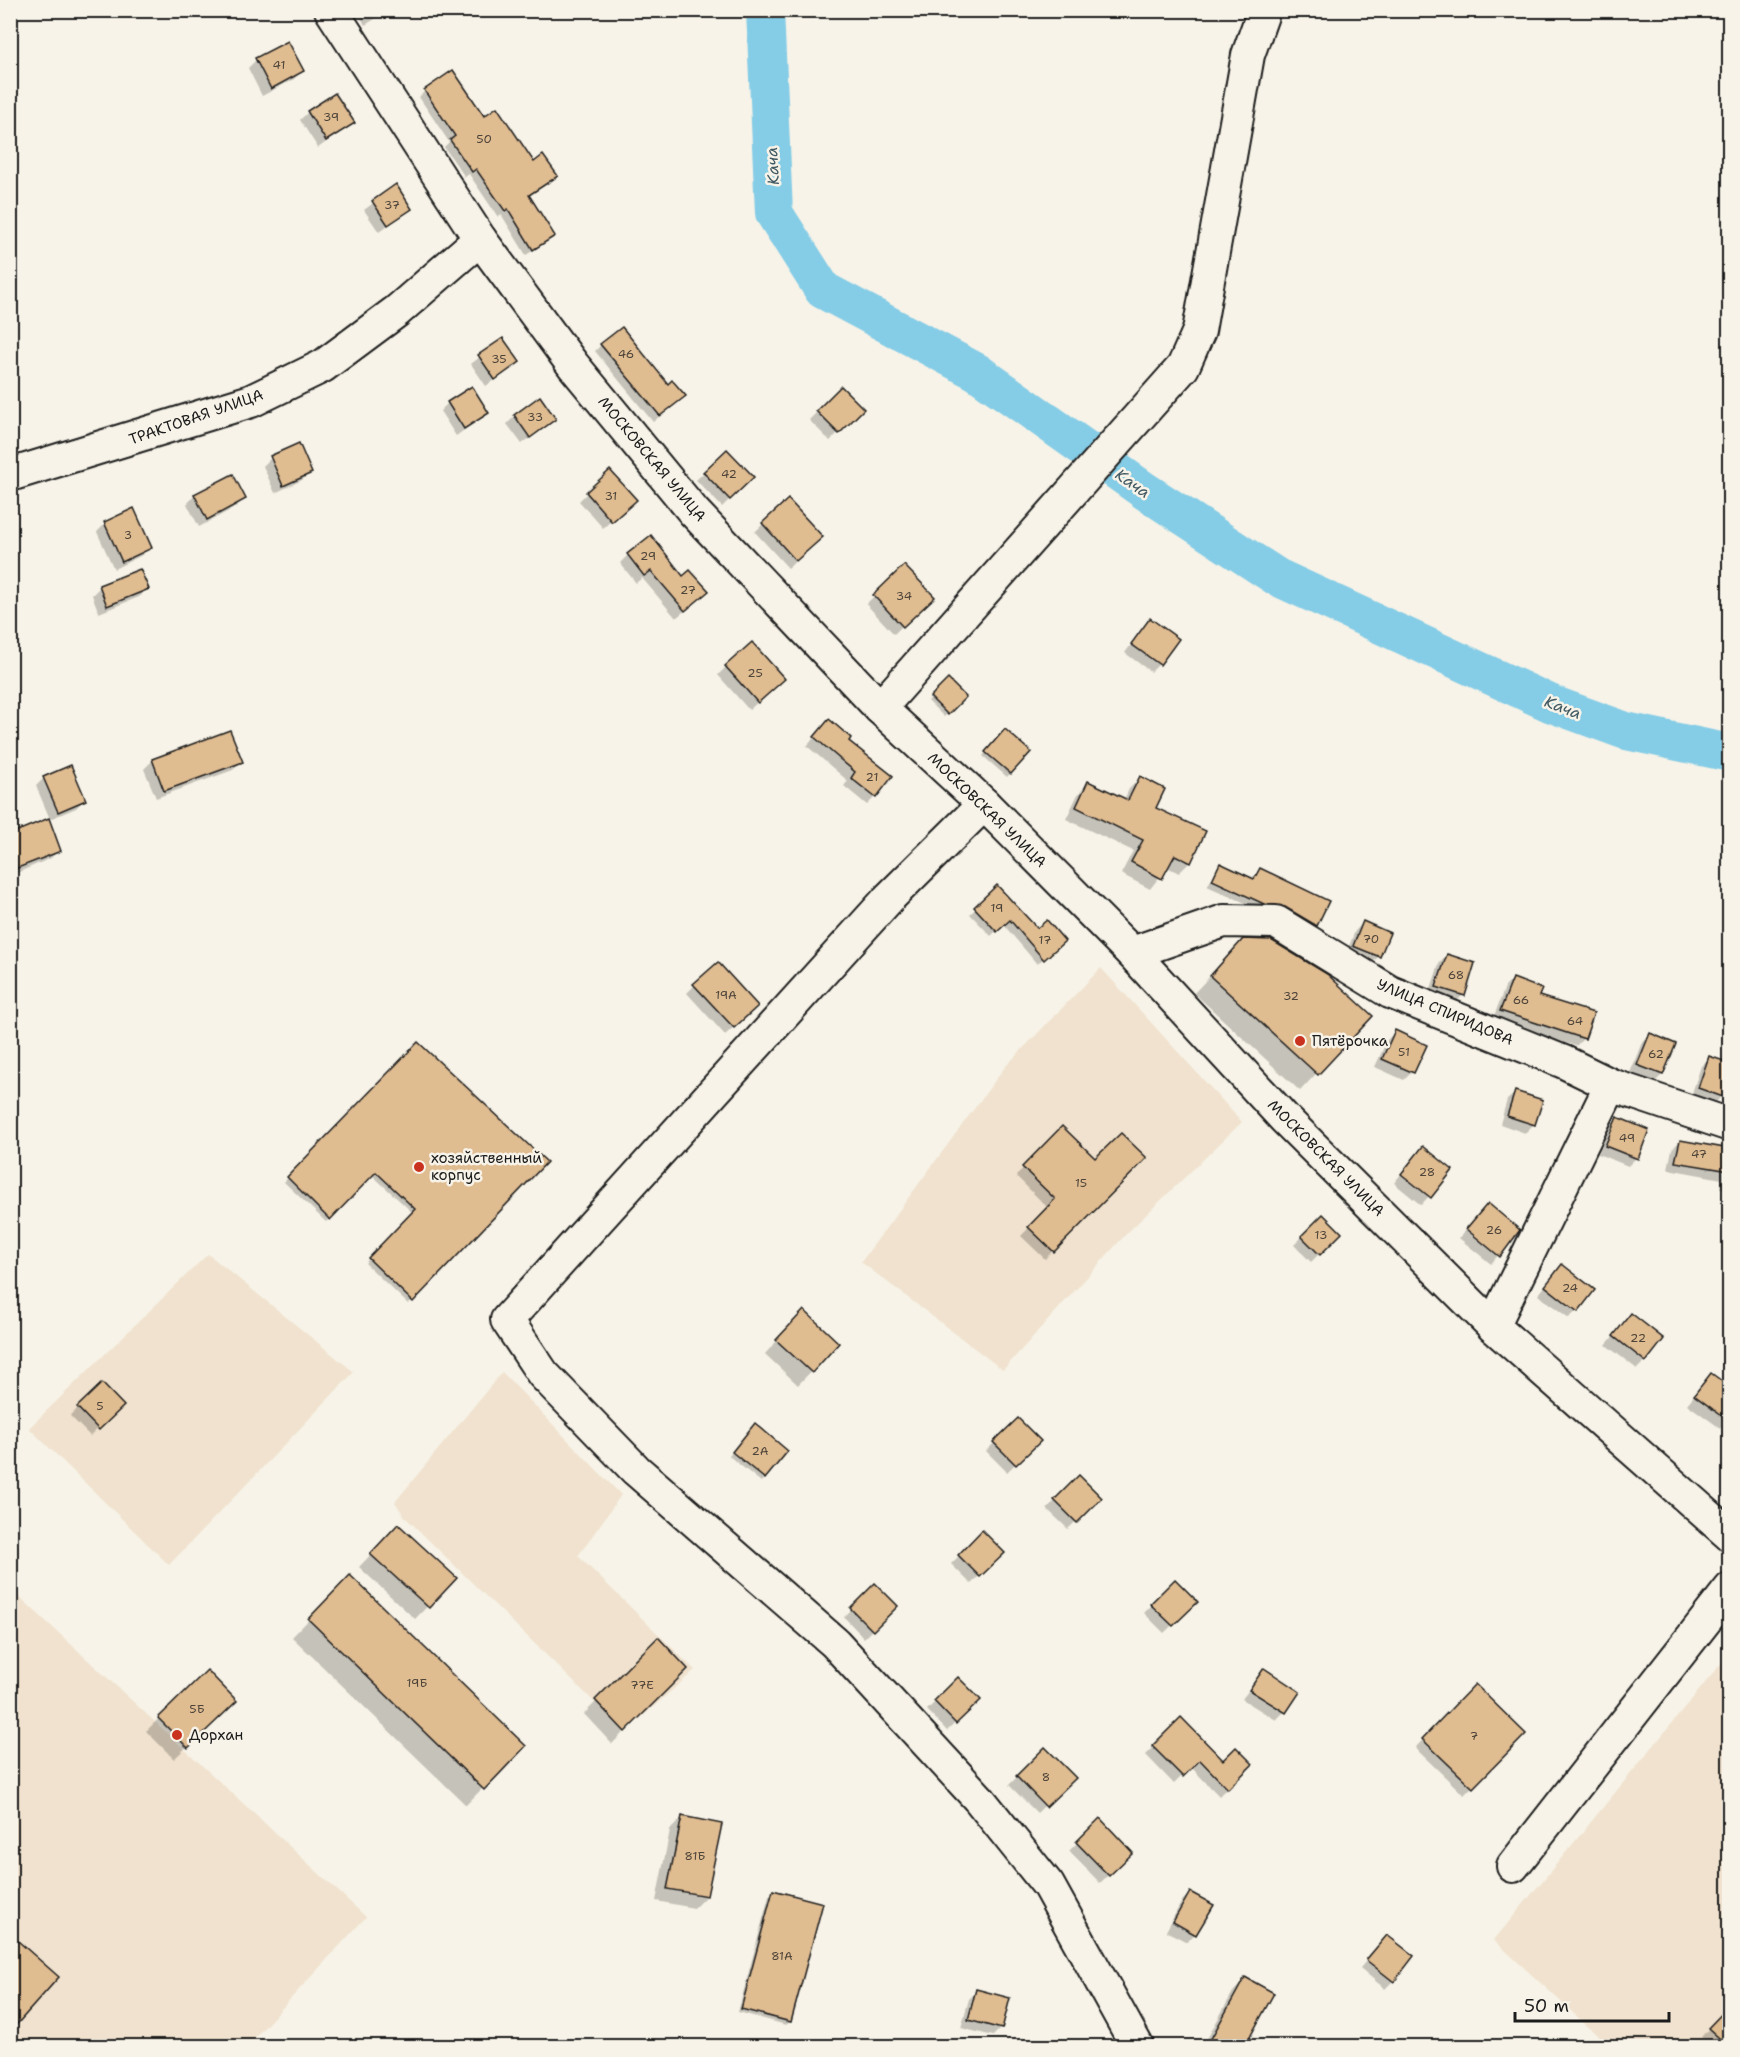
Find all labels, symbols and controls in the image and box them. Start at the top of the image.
house number: 41 [273,57,285,73]
house number: 39 [323,109,339,125]
house number: 50 [476,131,492,147]
water label: Кача [761,146,784,185]
house number: 37 [384,197,400,213]
house number: 46 [618,346,634,362]
house number: 35 [491,351,507,367]
street label: ТРАКТОВАЯ УЛИЦА [126,385,266,449]
street label: МОСКОВСКАЯ УЛИЦА [594,392,710,526]
house number: 33 [527,409,543,425]
water label: Кача [1111,464,1154,503]
house number: 42 [721,466,737,482]
house number: 31 [605,488,617,504]
house number: 3 [124,527,132,543]
house number: 29 [640,548,656,564]
house number: 27 [680,582,696,598]
house number: 34 [896,588,912,604]
house number: 25 [747,665,763,681]
water label: Кача [1541,691,1584,724]
street label: МОСКОВСКАЯ УЛИЦА [923,748,1051,872]
house number: 21 [866,769,878,785]
house number: 19 [991,900,1003,916]
house number: 70 [1363,931,1379,947]
house number: 17 [1039,932,1051,948]
house number: 68 [1448,967,1464,983]
street label: УЛИЦА СПИРИДОВА [1374,974,1516,1050]
house number: 19А [715,987,737,1003]
house number: 32 [1283,988,1299,1004]
house number: 66 [1513,992,1529,1008]
house number: 64 [1567,1013,1583,1029]
place label: Пятёрочка [1312,1031,1389,1051]
marker: Пятёрочка [1293,1034,1307,1048]
house number: 51 [1398,1044,1410,1060]
house number: 62 [1648,1046,1664,1062]
street label: МОСКОВСКАЯ УЛИЦА [1263,1095,1389,1221]
house number: 49 [1619,1130,1635,1146]
house number: 47 [1691,1146,1707,1162]
place label: хозяйственный корпус [431,1148,542,1185]
marker: хозяйственный корпус [412,1160,426,1174]
house number: 28 [1419,1164,1435,1180]
house number: 15 [1075,1175,1087,1191]
house number: 26 [1486,1222,1502,1238]
house number: 13 [1315,1227,1327,1243]
house number: 24 [1562,1280,1578,1296]
house number: 22 [1630,1330,1646,1346]
house number: 5 [96,1398,104,1414]
house number: 2А [751,1443,769,1459]
house number: 19Б [407,1675,427,1691]
house number: 77Е [630,1677,654,1693]
house number: 5Б [189,1701,205,1717]
place label: Дорхан [189,1725,243,1745]
marker: Дорхан [170,1728,184,1742]
house number: 7 [1470,1728,1478,1744]
house number: 8 [1042,1769,1050,1785]
house number: 81Б [685,1848,705,1864]
house number: 81А [771,1948,793,1964]
scale bar [1515,1985,1670,2023]
text: 50 m [1524,1994,1569,2018]

